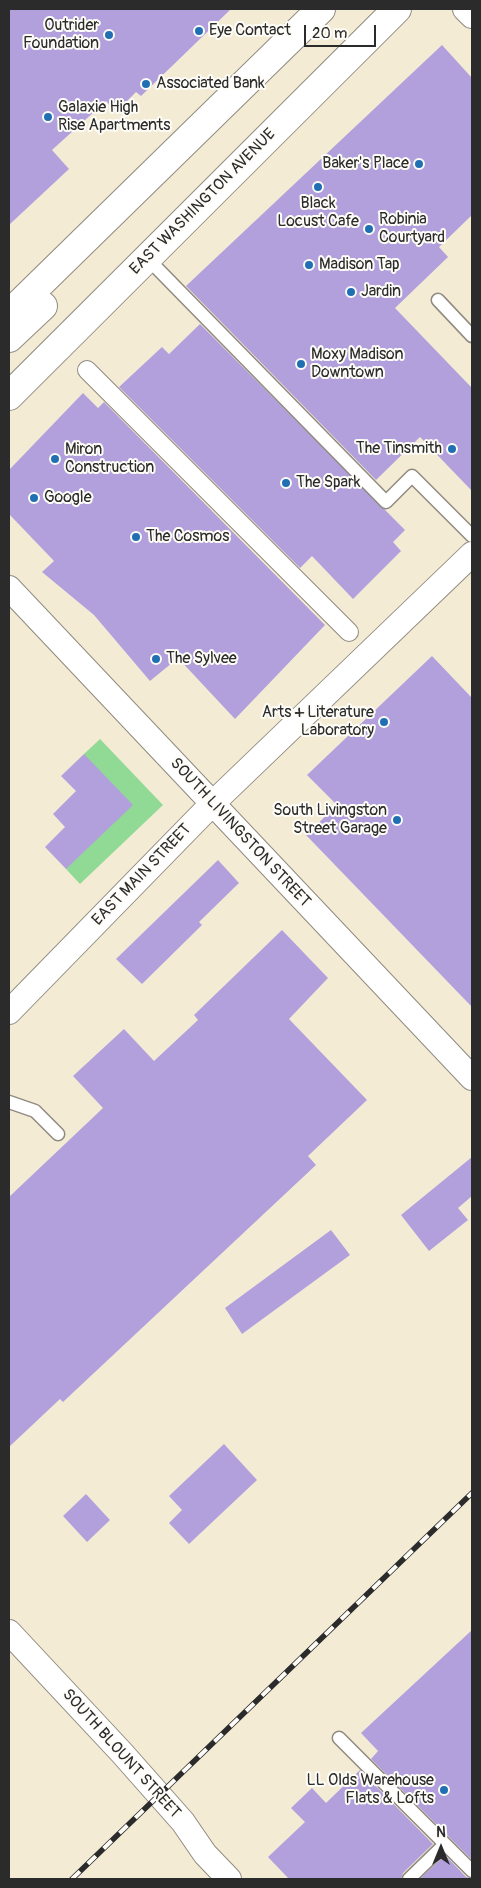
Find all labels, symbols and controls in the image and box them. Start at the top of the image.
scale bar [306,15,378,47]
place label: Outrider Foundation [23,16,99,54]
place label: Eye Contact [209,21,291,41]
text: 20 m [312,24,347,43]
marker: Eye Contact [193,25,205,37]
marker: Outrider Foundation [103,29,115,41]
place label: Associated Bank [156,74,265,94]
marker: Associated Bank [140,78,152,90]
place label: Galaxie High Rise Apartments [58,98,170,136]
marker: Galaxie High Rise Apartments [42,111,54,123]
street label: EAST WASHINGTON AVENUE [126,125,280,279]
place label: Baker's Place [322,154,409,174]
marker: Baker's Place [413,158,425,170]
marker: Black Locust Cafe [312,181,324,193]
place label: Black Locust Cafe [277,194,359,232]
place label: Robinia Courtyard [379,210,445,248]
marker: Robinia Courtyard [363,223,375,235]
place label: Madison Tap [319,255,400,275]
marker: Madison Tap [303,259,315,271]
place label: Jardin [361,282,401,302]
marker: Jardin [345,286,357,298]
place label: Moxy Madison Downtown [311,345,404,383]
marker: Moxy Madison Downtown [295,358,307,370]
place label: The Tinsmith [356,439,442,459]
place label: Miron Construction [65,440,154,478]
marker: The Tinsmith [446,443,458,455]
marker: Miron Construction [49,453,61,465]
place label: The Spark [296,473,360,493]
marker: The Spark [280,477,292,489]
place label: Google [44,488,92,508]
marker: Google [28,492,40,504]
place label: The Cosmos [146,527,229,547]
marker: The Cosmos [130,531,142,543]
place label: The Sylvee [166,649,237,669]
marker: The Sylvee [150,653,162,665]
place label: Arts + Literature Laboratory [262,703,374,741]
marker: Arts + Literature Laboratory [378,716,390,728]
street label: SOUTH LIVINGSTON STREET [166,754,314,912]
place label: South Livingston Street Garage [273,801,387,839]
marker: South Livingston Street Garage [391,814,403,826]
street label: EAST MAIN STREET [89,820,195,930]
street label: SOUTH BLOUNT STREET [58,1685,184,1823]
place label: LL Olds Warehouse Flats & Lofts [306,1771,434,1809]
marker: LL Olds Warehouse Flats & Lofts [438,1784,450,1796]
north arrow [416,1823,466,1873]
text: N [436,1824,446,1841]

